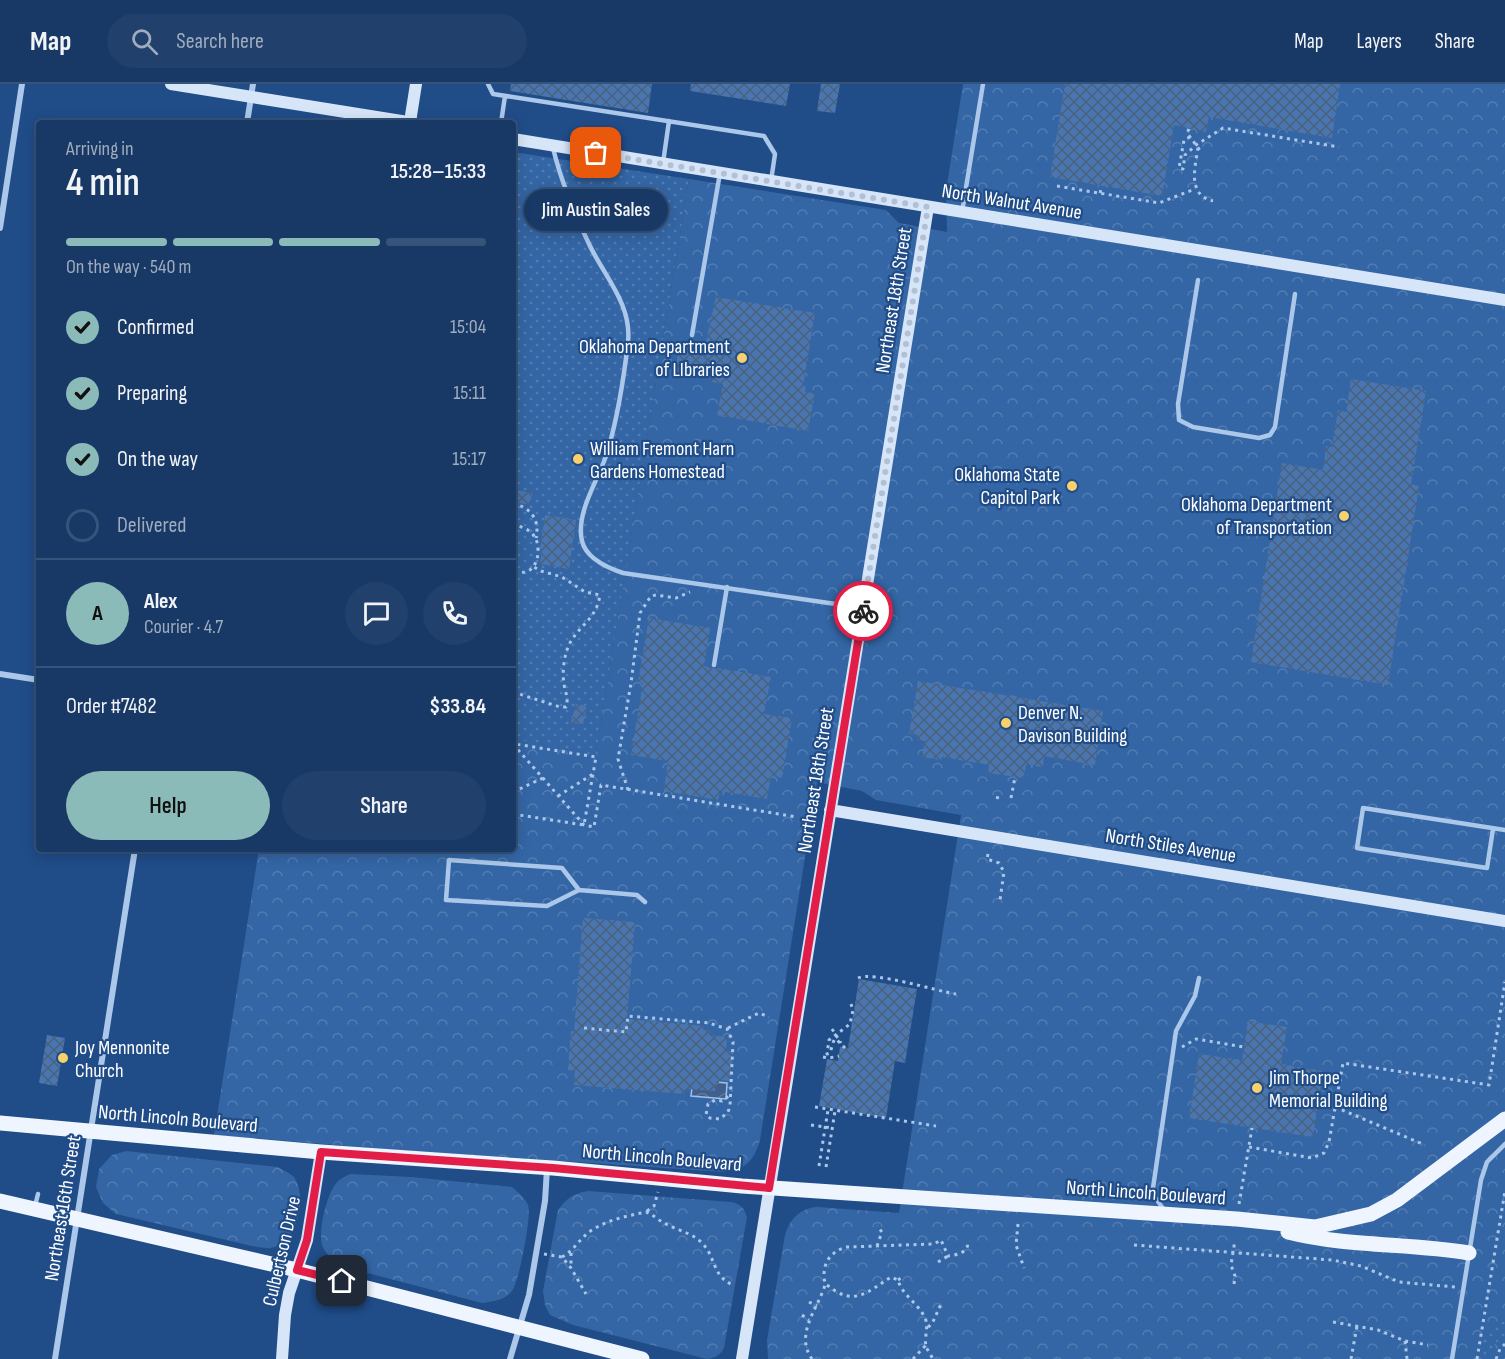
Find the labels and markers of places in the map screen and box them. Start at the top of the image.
pin [570,127,621,178]
callout: Jim Austin Sales [524,189,668,231]
place label: Oklahoma Department of LIbraries [579,335,730,382]
marker: Oklahoma Department of LIbraries [735,351,749,365]
place label: William Fremont Harn Gardens Homestead [590,437,734,484]
marker: William Fremont Harn Gardens Homestead [571,452,585,466]
place label: Oklahoma State Capitol Park [954,463,1060,510]
marker: Oklahoma State Capitol Park [1065,479,1079,493]
place label: Oklahoma Department of Transportation [1181,493,1332,540]
marker: Oklahoma Department of Transportation [1337,509,1351,523]
place label: Denver N. Davison Building [1018,701,1127,748]
marker: Denver N. Davison Building [999,716,1013,730]
place label: Joy Mennonite Church [74,1036,170,1083]
marker: Joy Mennonite Church [56,1051,70,1065]
place label: Jim Thorpe Memorial Building [1268,1066,1387,1113]
marker: Jim Thorpe Memorial Building [1250,1081,1264,1095]
pin [316,1255,367,1306]

